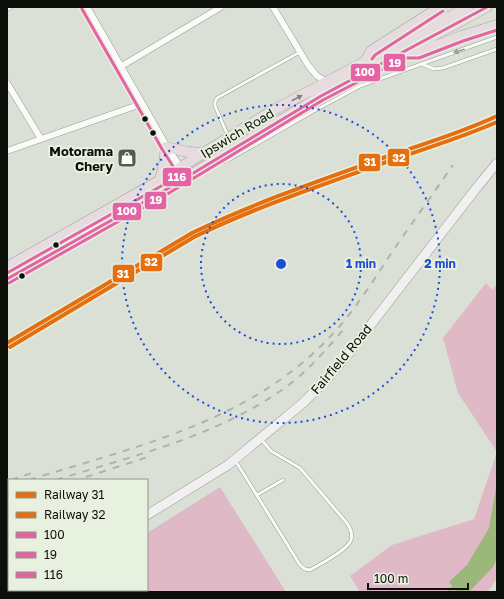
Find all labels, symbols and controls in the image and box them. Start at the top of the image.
one-way arrow [453,48,465,54]
line badge: 19 [383,53,406,72]
text: 19 [389,56,401,69]
line badge: 100 [350,63,381,82]
text: 100 [355,65,375,78]
one-way arrow [291,95,303,101]
street label: Ipswich Road [197,105,277,161]
unlabelled marker [140,114,150,124]
unlabelled marker [148,128,158,138]
place label: Motorama Chery [49,143,113,174]
shop icon: Motorama Chery [116,147,138,169]
line badge: 32 [387,148,410,167]
text: 32 [392,151,406,164]
line badge: 31 [358,153,381,172]
text: 31 [364,155,377,168]
line badge: 116 [162,167,192,187]
text: 116 [168,170,186,183]
line badge: 19 [144,191,167,210]
text: 19 [150,193,162,206]
line badge: 100 [112,202,142,221]
text: 100 [117,204,137,217]
unlabelled marker [51,240,61,250]
line badge: 32 [140,253,163,272]
text: 32 [144,255,158,268]
text: 1 min [346,256,376,271]
text: 2 min [424,256,456,271]
centre of rings [274,257,288,271]
line badge: 31 [112,264,135,283]
text: 31 [117,267,130,280]
unlabelled marker [17,271,27,281]
street label: Fairfield Road [307,321,375,397]
legend [8,479,148,591]
text: Railway 31 [44,487,105,502]
text: Railway 32 [44,507,106,522]
text: 100 [44,527,65,542]
text: 19 [44,547,57,562]
scale bar [368,565,468,591]
text: 116 [44,567,63,582]
text: 100 m [374,571,408,586]

